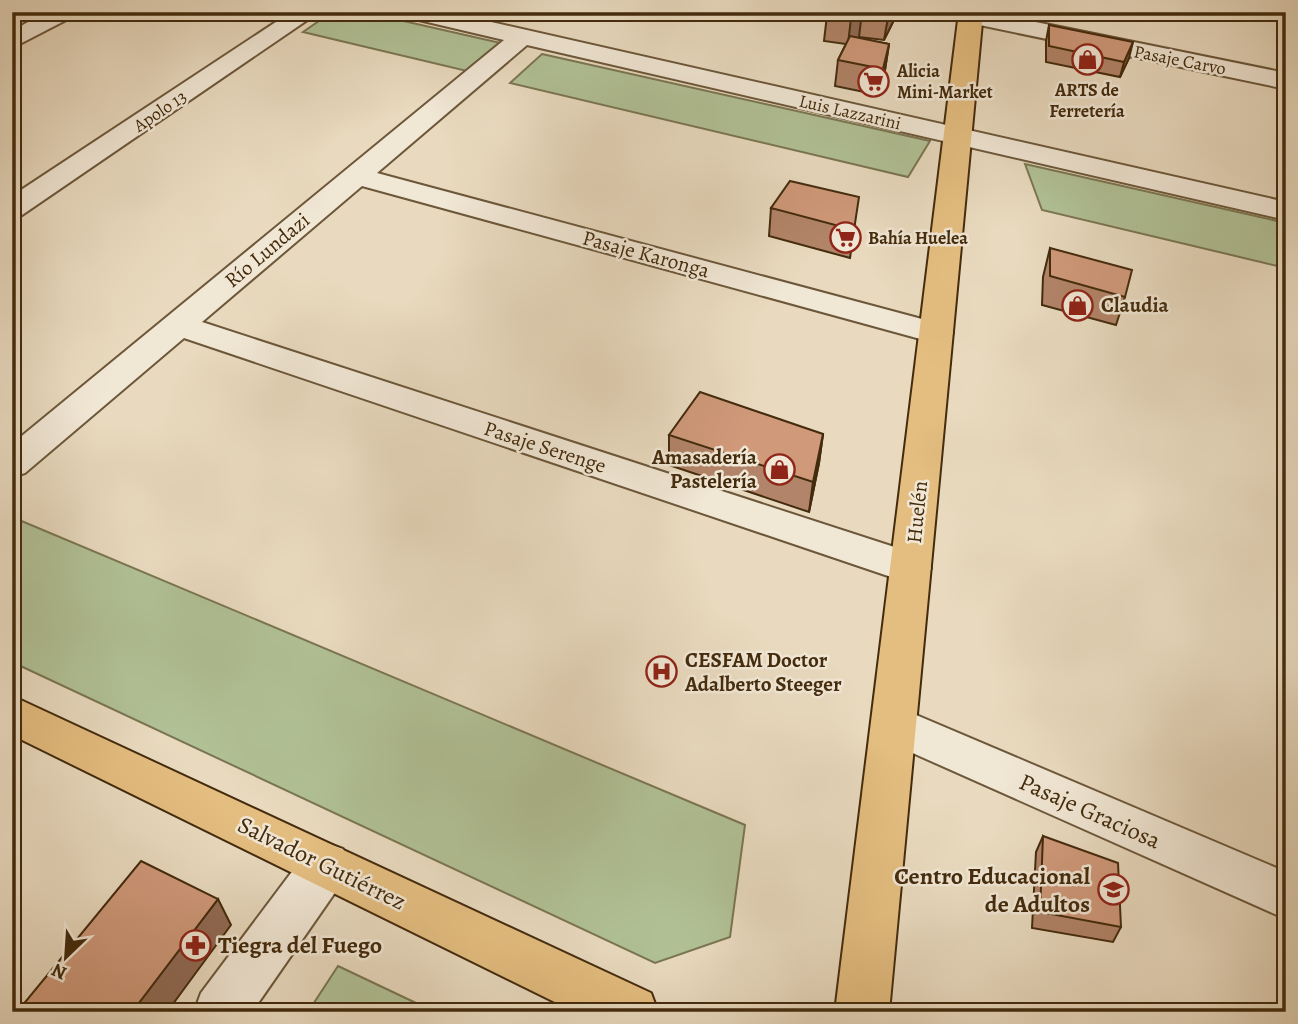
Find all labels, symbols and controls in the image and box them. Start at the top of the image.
street label: Pasaje Carvo [1132,39,1228,81]
shop icon: ARTS de Ferretería [1070,43,1104,77]
place label: Alicia Mini-Market [896,59,993,104]
supermarket icon: Alicia Mini-Market [857,64,891,98]
place label: ARTS de Ferretería [1049,78,1125,123]
street label: Apolo 13 [128,85,191,138]
street label: Luis Lazzarini [797,89,903,135]
street label: Río Lundazi [218,206,316,294]
supermarket icon: Bahía Huelea [828,221,862,255]
street label: Pasaje Karonga [579,224,713,284]
place label: Bahía Huelea [868,226,968,250]
shop icon: Claudia [1061,288,1095,322]
place label: Claudia [1101,291,1170,319]
street label: Pasaje Serenge [480,414,610,480]
place label: Amasadería Pastelería [651,443,758,495]
shop icon: Amasadería Pastelería [763,452,797,486]
street label: Huelén [900,479,934,545]
place label: CESFAM Doctor Adalberto Steeger [684,646,842,698]
hospital icon: CESFAM Doctor Adalberto Steeger [645,655,679,689]
street label: Pasaje Graciosa [1014,766,1167,857]
street label: Salvador Gutiérrez [233,808,411,918]
place label: Centro Educacional de Adultos [894,860,1091,920]
school or university icon: Centro Educacional de Adultos [1096,873,1130,907]
north arrow [32,922,102,992]
pharmacy icon: Tiegra del Fuego [178,928,212,962]
place label: Tiegra del Fuego [218,929,382,961]
text: N [47,957,71,986]

